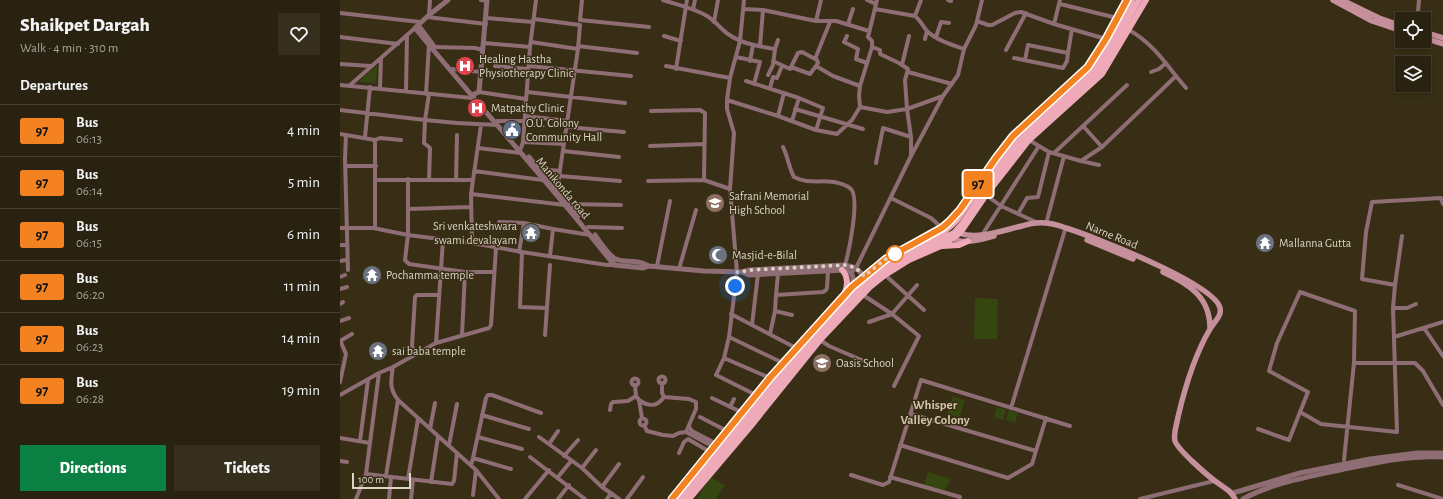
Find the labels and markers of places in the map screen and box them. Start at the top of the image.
place label: Healing Hastha Physiotherapy Clinic [479,53,574,80]
hospital icon: Healing Hastha Physiotherapy Clinic [454,55,476,77]
hospital icon: Matpathy Clinic [466,97,488,119]
place label: Matpathy Clinic [491,102,565,115]
place label: O.U. Colony Community Hall [526,117,602,144]
public building icon: O.U. Colony Community Hall [501,119,523,141]
place label: Safrani Memorial High School [729,190,809,216]
school or university icon: Safrani Memorial High School [704,192,726,214]
place label: Sri venkateshwara swami devalayam [433,220,517,247]
temple icon: Sri venkateshwara swami devalayam [520,222,542,244]
temple icon: Mallanna Gutta [1254,232,1276,254]
place label: Mallanna Gutta [1279,237,1352,249]
mosque icon: Masjid-e-Bilal [707,244,729,266]
unlabelled marker [886,245,904,263]
place label: Masjid-e-Bilal [732,249,797,262]
temple icon: Pochamma temple [361,264,383,286]
place label: Pochamma temple [386,269,474,281]
temple icon: sai baba temple [367,340,389,362]
place label: sai baba temple [392,345,466,357]
school or university icon: Oasis School [811,352,833,374]
place label: Oasis School [836,357,894,369]

